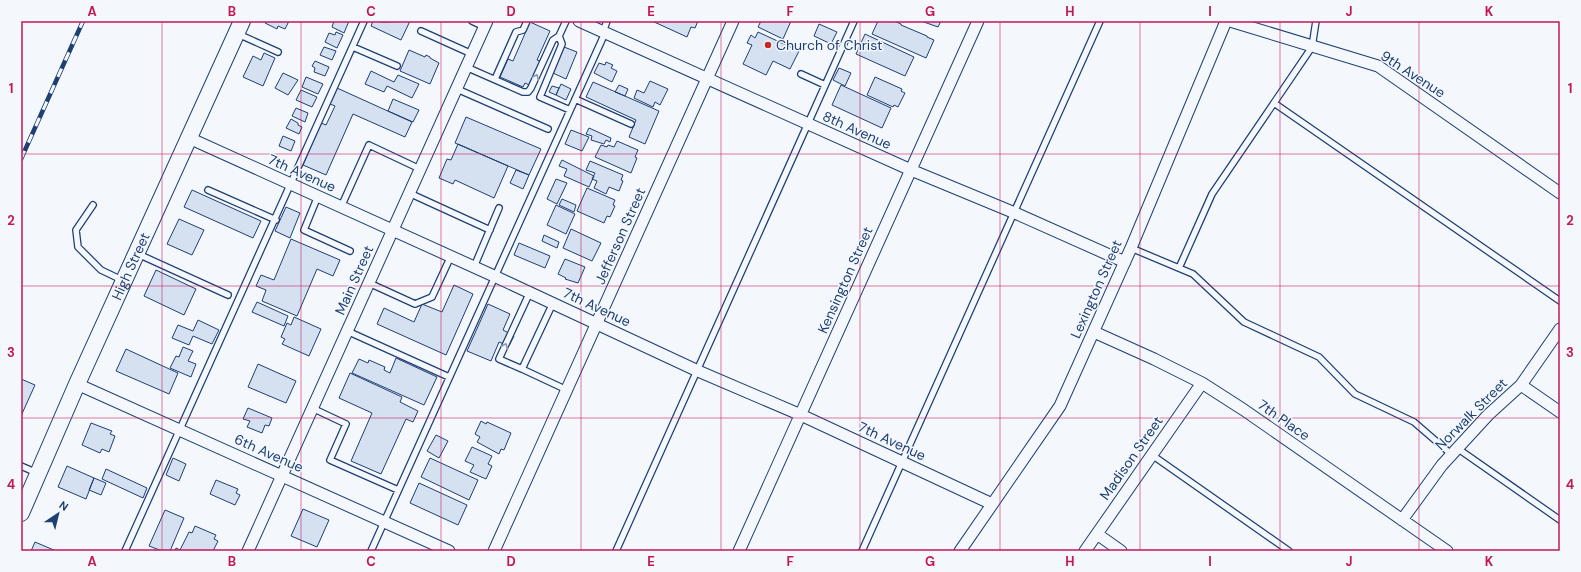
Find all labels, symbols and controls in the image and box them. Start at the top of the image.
text: A [87,3,97,20]
text: B [228,3,236,20]
text: C [366,3,376,20]
text: D [506,3,516,20]
text: E [647,3,655,20]
text: F [786,3,794,20]
text: G [925,3,935,20]
text: H [1065,3,1075,20]
text: I [1208,3,1212,20]
text: J [1345,3,1353,20]
text: K [1485,3,1494,20]
place label: Church of Christ [776,36,882,54]
marker: Church of Christ [763,40,773,50]
street label: 9th Avenue [1377,46,1449,102]
one-way arrow [531,74,539,82]
text: 1 [9,80,13,97]
text: 1 [1568,80,1572,97]
street label: 8th Avenue [820,107,894,153]
street label: 7th Avenue [265,150,339,196]
street label: Jefferson Street [591,185,649,287]
text: 2 [7,212,15,229]
text: 2 [1566,212,1574,229]
street label: Kensington Street [813,224,877,336]
street label: High Street [107,230,154,303]
street label: Lexington Street [1066,237,1126,341]
street label: Main Street [331,242,377,318]
street label: 7th Avenue [560,284,634,330]
one-way arrow [500,343,508,351]
text: 3 [7,344,15,361]
text: 3 [1566,344,1574,361]
street label: Norwalk Street [1431,374,1511,454]
street label: 7th Place [1254,396,1314,444]
street label: Madison Street [1095,413,1167,503]
street label: 7th Avenue [855,418,929,464]
street label: 6th Avenue [232,430,306,476]
text: 4 [7,476,15,493]
text: 4 [1566,476,1574,493]
north arrow [38,494,78,534]
text: N [56,498,71,514]
text: A [87,553,97,570]
text: B [228,553,236,570]
text: C [366,553,376,570]
text: D [506,553,516,570]
text: E [647,553,655,570]
text: F [786,553,794,570]
text: G [925,553,935,570]
text: H [1065,553,1075,570]
text: I [1208,553,1212,570]
text: J [1345,553,1353,570]
text: K [1485,553,1494,570]

